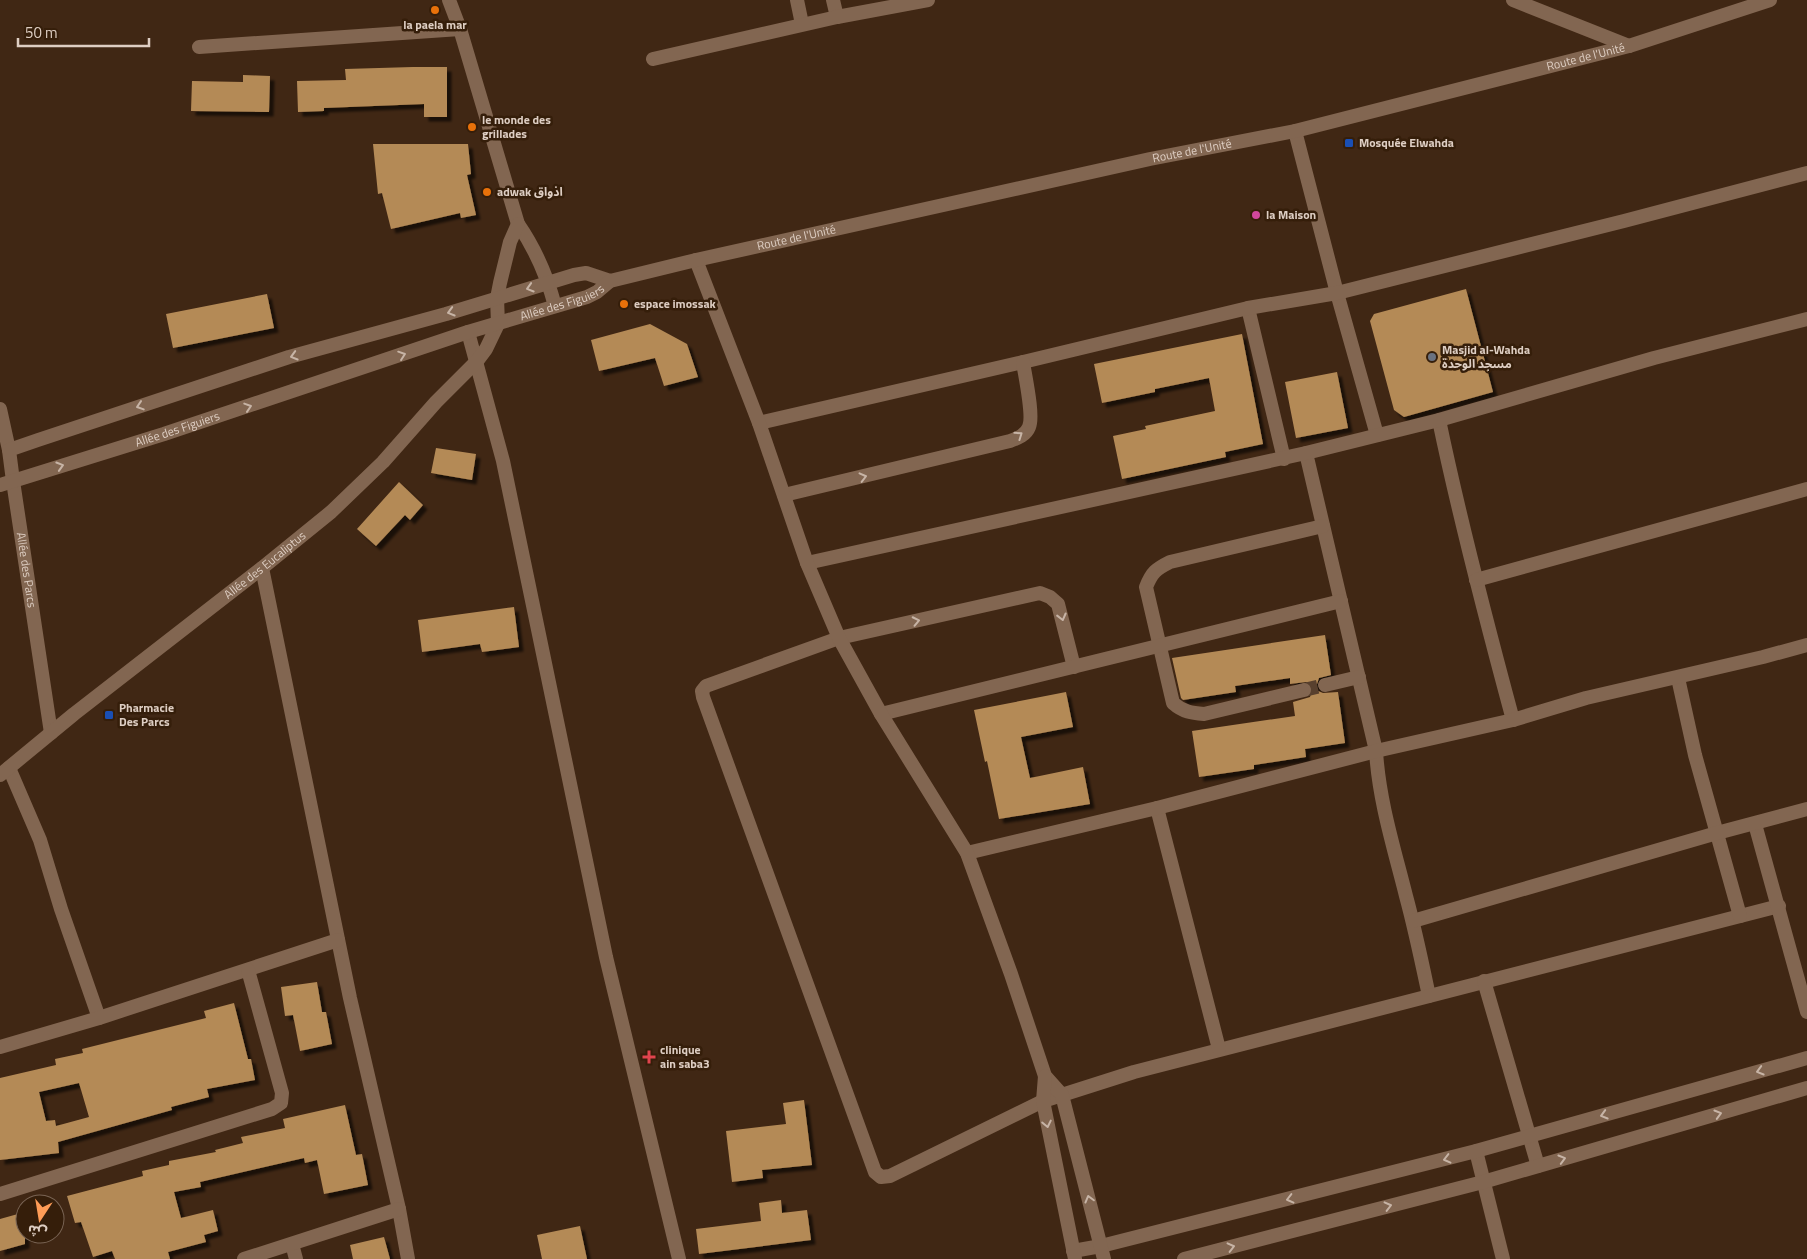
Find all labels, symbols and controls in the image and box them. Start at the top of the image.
marker: la paela mar [429,4,441,16]
scale bar [18,15,149,47]
place label: la paela mar [403,15,467,34]
text: 50 m [25,21,58,44]
street label: Route de l'Unité [1544,37,1627,76]
place label: le monde des grillades [482,110,551,143]
marker: le monde des grillades [466,121,478,133]
street label: Route de l'Unité [1151,133,1233,167]
place label: Mosquée Elwahda [1359,133,1454,152]
marker: Mosquée Elwahda [1343,137,1355,149]
place label: adwak اذواق [497,182,563,201]
marker: adwak اذواق [481,186,493,198]
place label: la Maison [1266,205,1316,224]
marker: la Maison [1250,209,1262,221]
street label: Route de l'Unité [755,219,838,255]
street label: Allée des Figuiers [518,279,609,325]
one-way arrow [526,283,534,293]
place label: espace imossak [634,294,717,313]
marker: espace imossak [618,298,630,310]
one-way arrow [447,307,455,317]
place label: Masjid al-Wahda مسجد الوحدة [1442,340,1530,373]
one-way arrow [290,350,299,360]
one-way arrow [397,351,406,361]
marker: Masjid al-Wahda مسجد الوحدة [1426,351,1438,363]
one-way arrow [136,401,144,411]
one-way arrow [243,402,252,412]
street label: Allée des Figuiers [133,406,223,451]
one-way arrow [1014,432,1023,442]
one-way arrow [55,462,64,472]
one-way arrow [859,472,868,483]
street label: Allée des Eucaliptus [220,526,310,603]
street label: Allée des Parcs [12,531,42,609]
one-way arrow [1056,612,1067,621]
one-way arrow [912,616,921,626]
place label: Pharmacie Des Parcs [119,698,174,731]
marker: Pharmacie Des Parcs [103,709,115,721]
place label: clinique ain saba3 [660,1040,710,1073]
marker: clinique ain saba3 [642,1050,656,1064]
one-way arrow [1756,1065,1764,1076]
one-way arrow [1599,1109,1608,1120]
one-way arrow [1713,1109,1722,1119]
one-way arrow [1042,1120,1052,1129]
one-way arrow [1444,1153,1452,1163]
one-way arrow [1557,1155,1566,1165]
one-way arrow [1286,1193,1294,1203]
north arrow [15,1194,65,1244]
one-way arrow [1084,1196,1094,1204]
one-way arrow [1384,1202,1392,1212]
text: ش [26,1220,49,1244]
one-way arrow [1226,1242,1235,1253]

